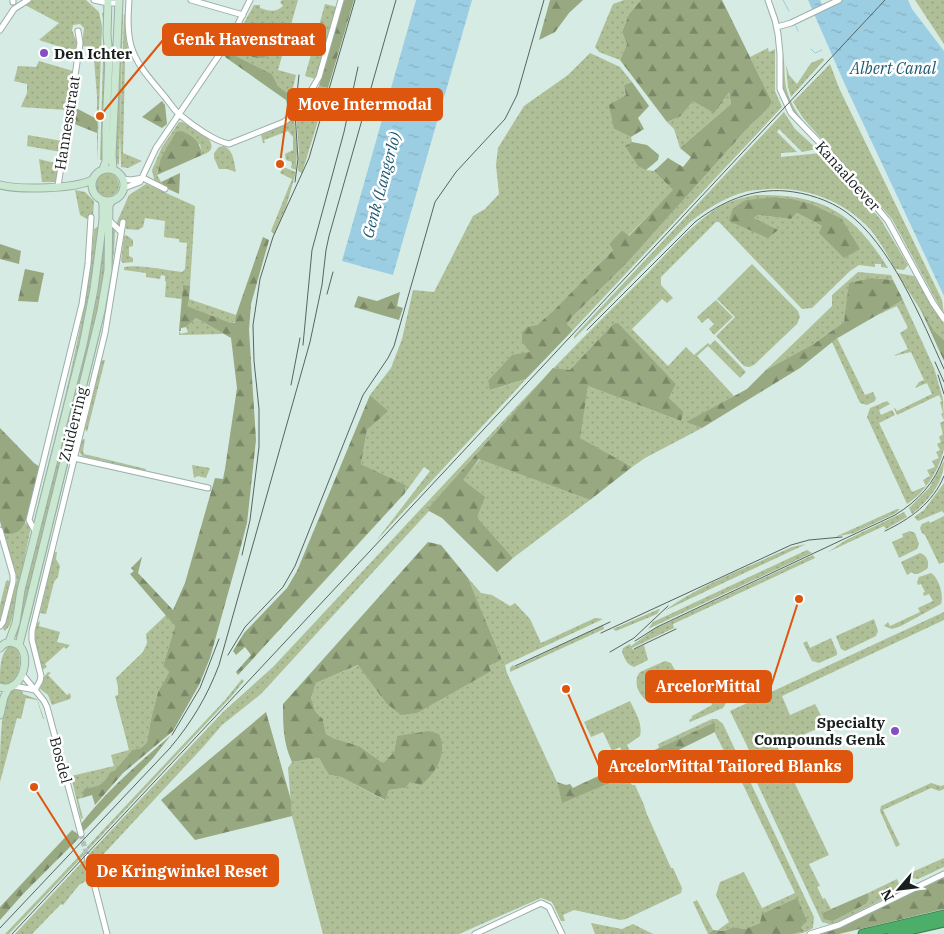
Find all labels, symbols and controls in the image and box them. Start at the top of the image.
callout: Genk Havenstraat [163,24,325,55]
text: Genk Havenstraat [173,29,315,49]
place label: Den Ichter [54,44,133,63]
marker: Den Ichter [38,47,50,59]
water label: Albert Canal [849,58,937,78]
street label: Hannesstraat [50,75,84,171]
callout: Move Intermodal [288,89,442,120]
text: Move Intermodal [298,94,432,114]
water label: Genk (Langerlo) [357,130,405,240]
street label: Kanaaloever [811,137,885,215]
street label: Zuiderring [55,385,91,463]
callout: ArcelorMittal [646,671,771,702]
text: ArcelorMittal [655,676,761,696]
place label: Specialty Compounds Genk [754,713,886,749]
marker: Specialty Compounds Genk [889,725,901,737]
street label: Bosdel [46,735,76,785]
callout: ArcelorMittal Tailored Blanks [599,751,852,782]
text: ArcelorMittal Tailored Blanks [608,756,842,776]
callout: De Kringwinkel Reset [87,855,278,886]
text: De Kringwinkel Reset [96,861,268,881]
north arrow [874,864,924,914]
text: N [877,886,898,904]

